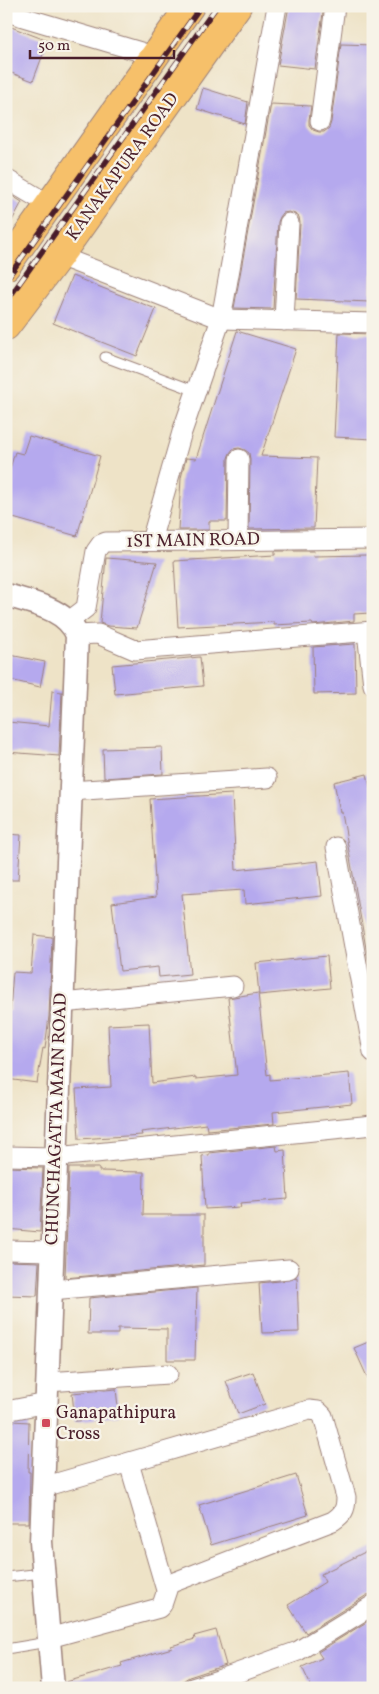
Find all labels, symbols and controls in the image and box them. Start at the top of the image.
scale bar [30,28,174,60]
text: 50 m [38,36,70,57]
street label: KANAKAPURA ROAD [61,88,185,246]
street label: 1ST MAIN ROAD [126,527,260,555]
street label: CHUNCHAGATTA MAIN ROAD [40,993,74,1245]
place label: Ganapathipura Cross [56,1401,176,1447]
marker: Ganapathipura Cross [40,1417,52,1429]

